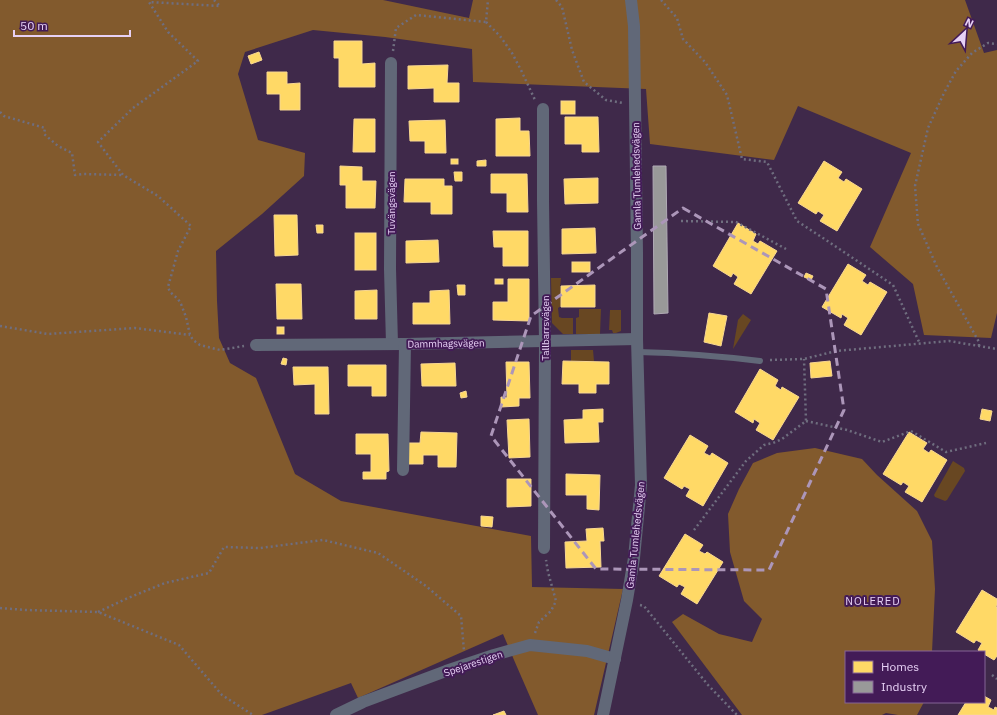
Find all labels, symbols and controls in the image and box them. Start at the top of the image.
scale bar [14,12,130,38]
north arrow [945,12,985,52]
text: N [963,15,976,31]
text: 50 m [20,18,48,33]
street label: Gamla Tumlehedsvägen [629,122,644,230]
street label: Tuvängsvägen [385,171,398,235]
street label: Tallbarrsvägen [539,295,552,361]
street label: Dammhagsvägen [407,336,485,351]
street label: Gamla Tumlehedsvägen [623,481,648,589]
district label: NOLERED [845,594,901,608]
street label: Spejarestigen [442,647,504,680]
legend [845,651,985,703]
text: Homes [881,659,919,674]
text: Industry [881,679,927,694]

